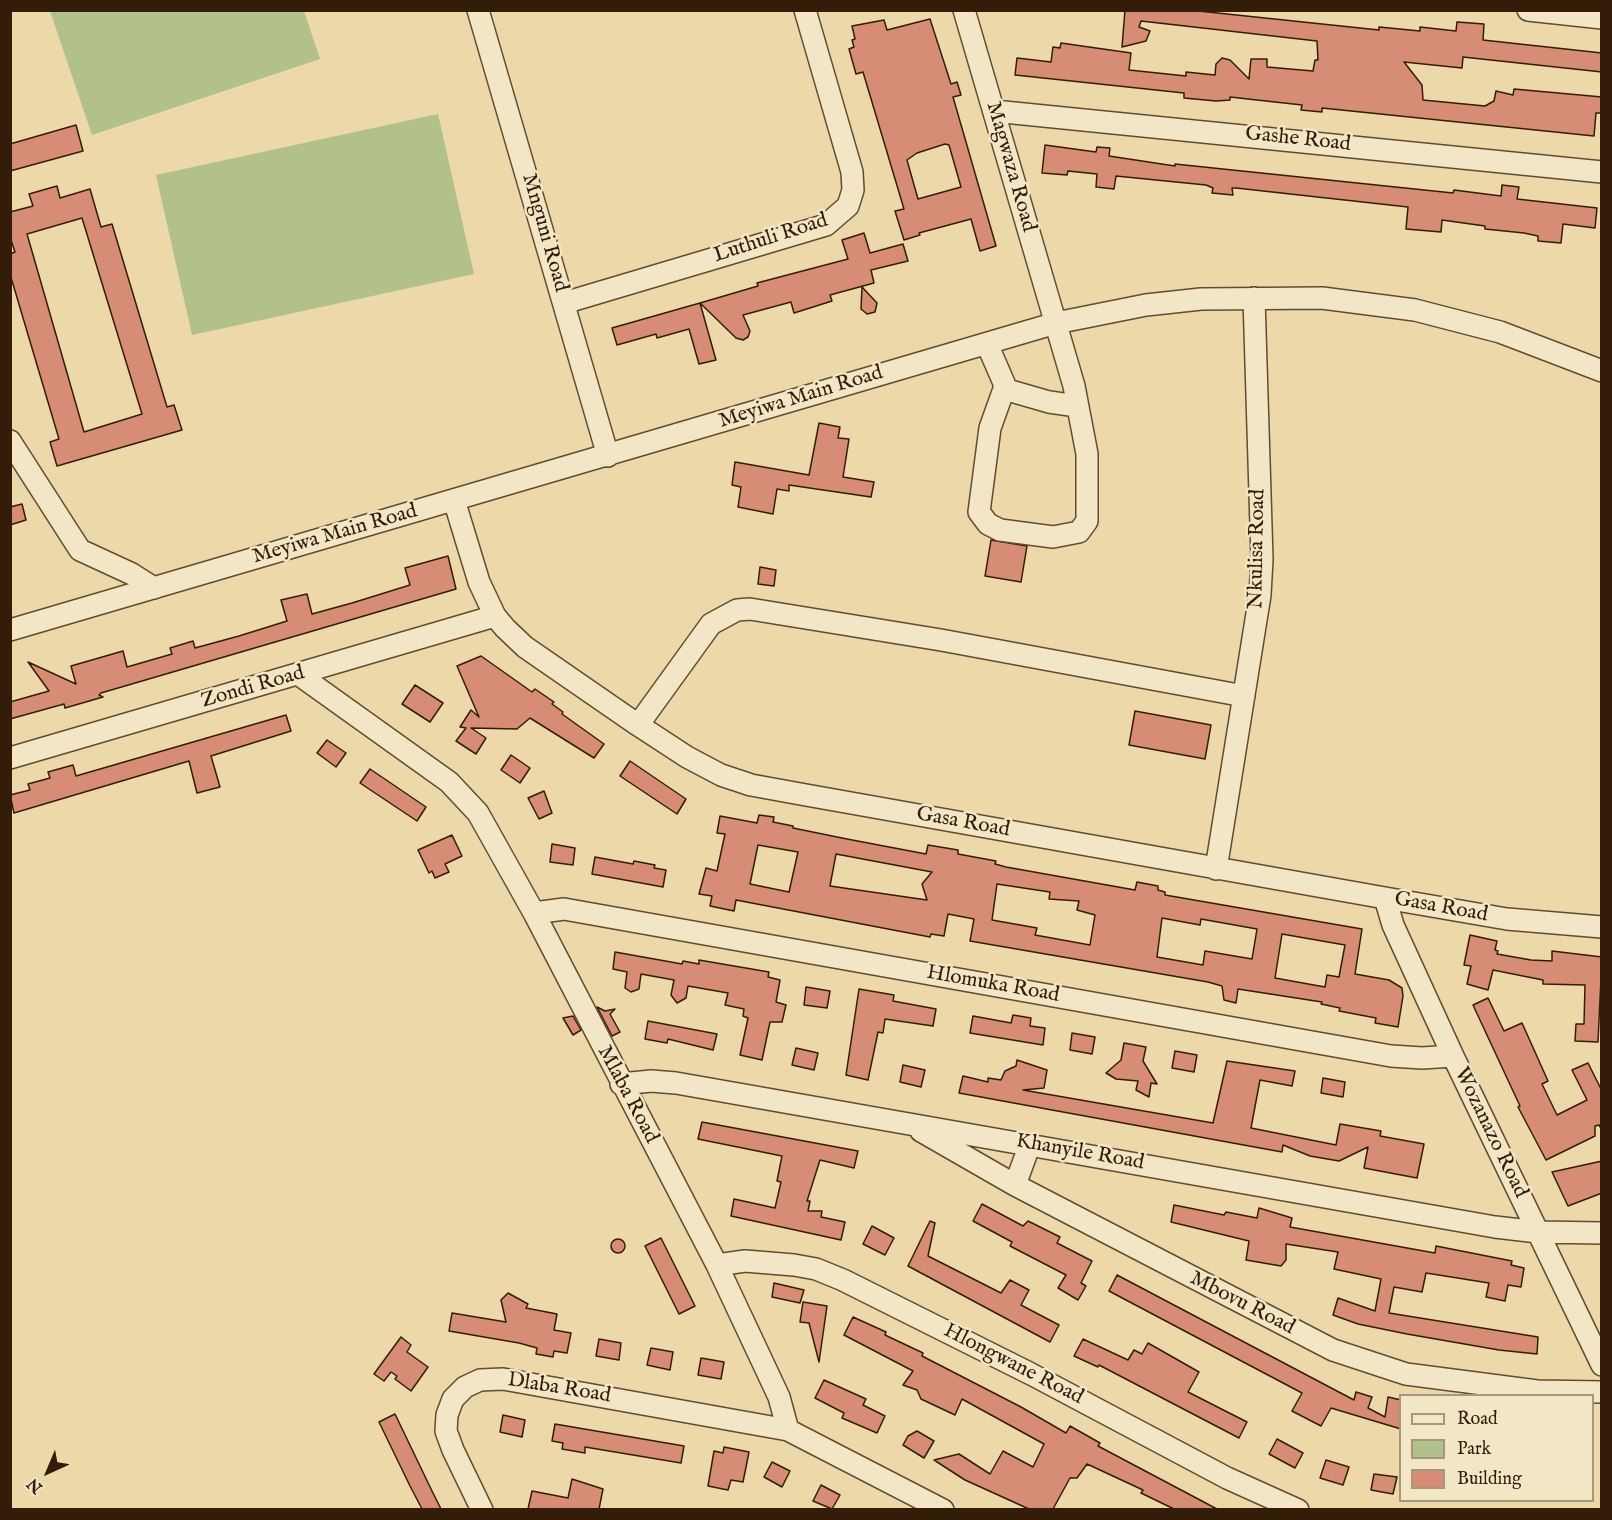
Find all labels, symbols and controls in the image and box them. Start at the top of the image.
street label: Magwaza Road [979,99,1041,235]
street label: Gashe Road [1244,122,1352,158]
street label: Mnguni Road [515,171,573,295]
street label: Luthuli Road [711,209,831,269]
street label: Meyiwa Main Road [716,361,886,435]
street label: Nkulisa Road [1244,489,1272,609]
street label: Meyiwa Main Road [250,499,420,571]
street label: Zondi Road [199,661,307,715]
street label: Gasa Road [914,802,1012,844]
street label: Gasa Road [1392,887,1490,929]
street label: Hlomuka Road [925,961,1061,1009]
street label: Mlaba Road [591,1042,663,1148]
street label: Wozanazo Road [1447,1063,1533,1203]
street label: Khanyile Road [1014,1129,1146,1177]
street label: Mbovu Road [1185,1267,1299,1341]
street label: Hlongwane Road [939,1319,1087,1411]
street label: Dlaba Road [506,1368,612,1410]
legend [1399,1394,1594,1502]
text: Road [1457,1408,1498,1431]
text: Park [1457,1438,1491,1461]
north arrow [18,1442,78,1502]
text: Building [1457,1468,1522,1491]
text: N [24,1473,47,1497]

